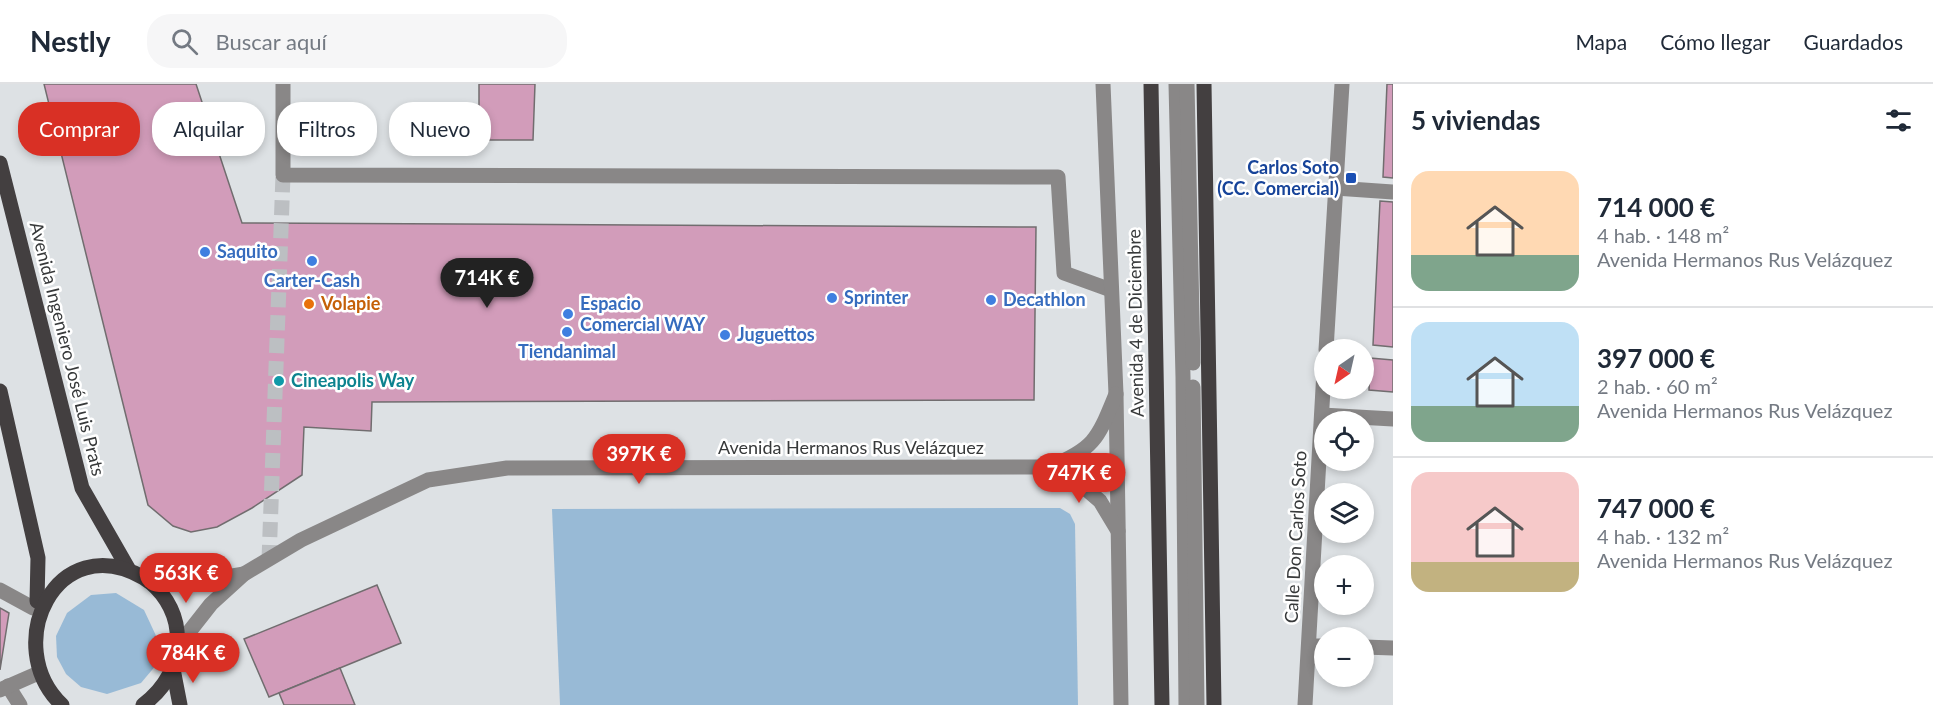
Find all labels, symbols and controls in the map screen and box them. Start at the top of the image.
search box [147,14,567,68]
text: Nestly [30,24,111,58]
icon: search [168,25,201,58]
text: Buscar aquí [216,28,327,55]
text: Mapa [1575,29,1627,54]
text: Cómo llegar [1660,29,1771,54]
text: Guardados [1804,29,1903,54]
chip: Comprar [18,102,140,156]
chip: Alquilar [152,102,265,156]
chip: Filtros [277,102,377,156]
chip: Nuevo [389,102,491,156]
text: 5 viviendas [1411,104,1540,136]
icon: filters [1882,104,1915,137]
place label: Carlos Soto (CC. Comercial) [1217,156,1339,199]
marker: Carlos Soto (CC. Comercial) [1344,171,1358,185]
text: 714 000 € [1597,191,1715,223]
icon: home [1459,195,1531,267]
street label: Avenida Ingeniero José Luis Prats [26,219,110,478]
text: 4 hab. · 148 m² [1597,223,1729,247]
street label: Avenida 4 de Diciembre [1122,229,1148,417]
place label: Saquito [217,240,278,262]
marker: Saquito [198,245,212,259]
text: Avenida Hermanos Rus Velázquez [1597,247,1892,271]
marker: Carter-Cash [305,254,319,268]
pin: 714K € [438,258,536,309]
text: 714K € [455,265,519,289]
place label: Carter-Cash [264,269,360,291]
place label: Sprinter [844,286,908,308]
place label: Decathlon [1003,288,1086,310]
marker: Sprinter [825,291,839,305]
place label: Volapie [320,292,381,314]
place label: Espacio Comercial WAY [580,292,706,335]
marker: Decathlon [984,293,998,307]
marker: Volapie [302,297,316,311]
marker: Espacio Comercial WAY [561,307,575,321]
place label: Juguettos [737,323,815,345]
marker: Tiendanimal [560,325,574,339]
marker: Juguettos [718,328,732,342]
north arrow [1314,339,1374,399]
map controls [1314,339,1374,687]
place label: Tiendanimal [518,340,616,362]
text: 397 000 € [1597,342,1715,374]
icon: home [1459,346,1531,418]
place label: Cineapolis Way [291,369,415,391]
marker: Cineapolis Way [272,374,286,388]
text: 2 hab. · 60 m² [1597,374,1718,398]
text: Avenida Hermanos Rus Velázquez [1597,398,1892,422]
button: locate [1314,411,1374,471]
pin: 397K € [590,434,688,485]
street label: Avenida Hermanos Rus Velázquez [718,436,984,458]
text: 397K € [607,441,671,465]
street label: Calle Don Carlos Soto [1279,450,1311,624]
pin: 747K € [1030,453,1128,504]
text: 747K € [1047,460,1111,484]
button: layers [1314,483,1374,543]
text: 747 000 € [1597,492,1715,524]
icon: home [1459,496,1531,568]
text: 4 hab. · 132 m² [1597,524,1729,548]
text: Avenida Hermanos Rus Velázquez [1597,548,1892,572]
pin: 563K € [137,553,235,604]
button: + [1314,555,1374,615]
text: 563K € [154,560,218,584]
button: − [1314,627,1374,687]
pin: 784K € [144,633,242,684]
text: 784K € [161,640,225,664]

